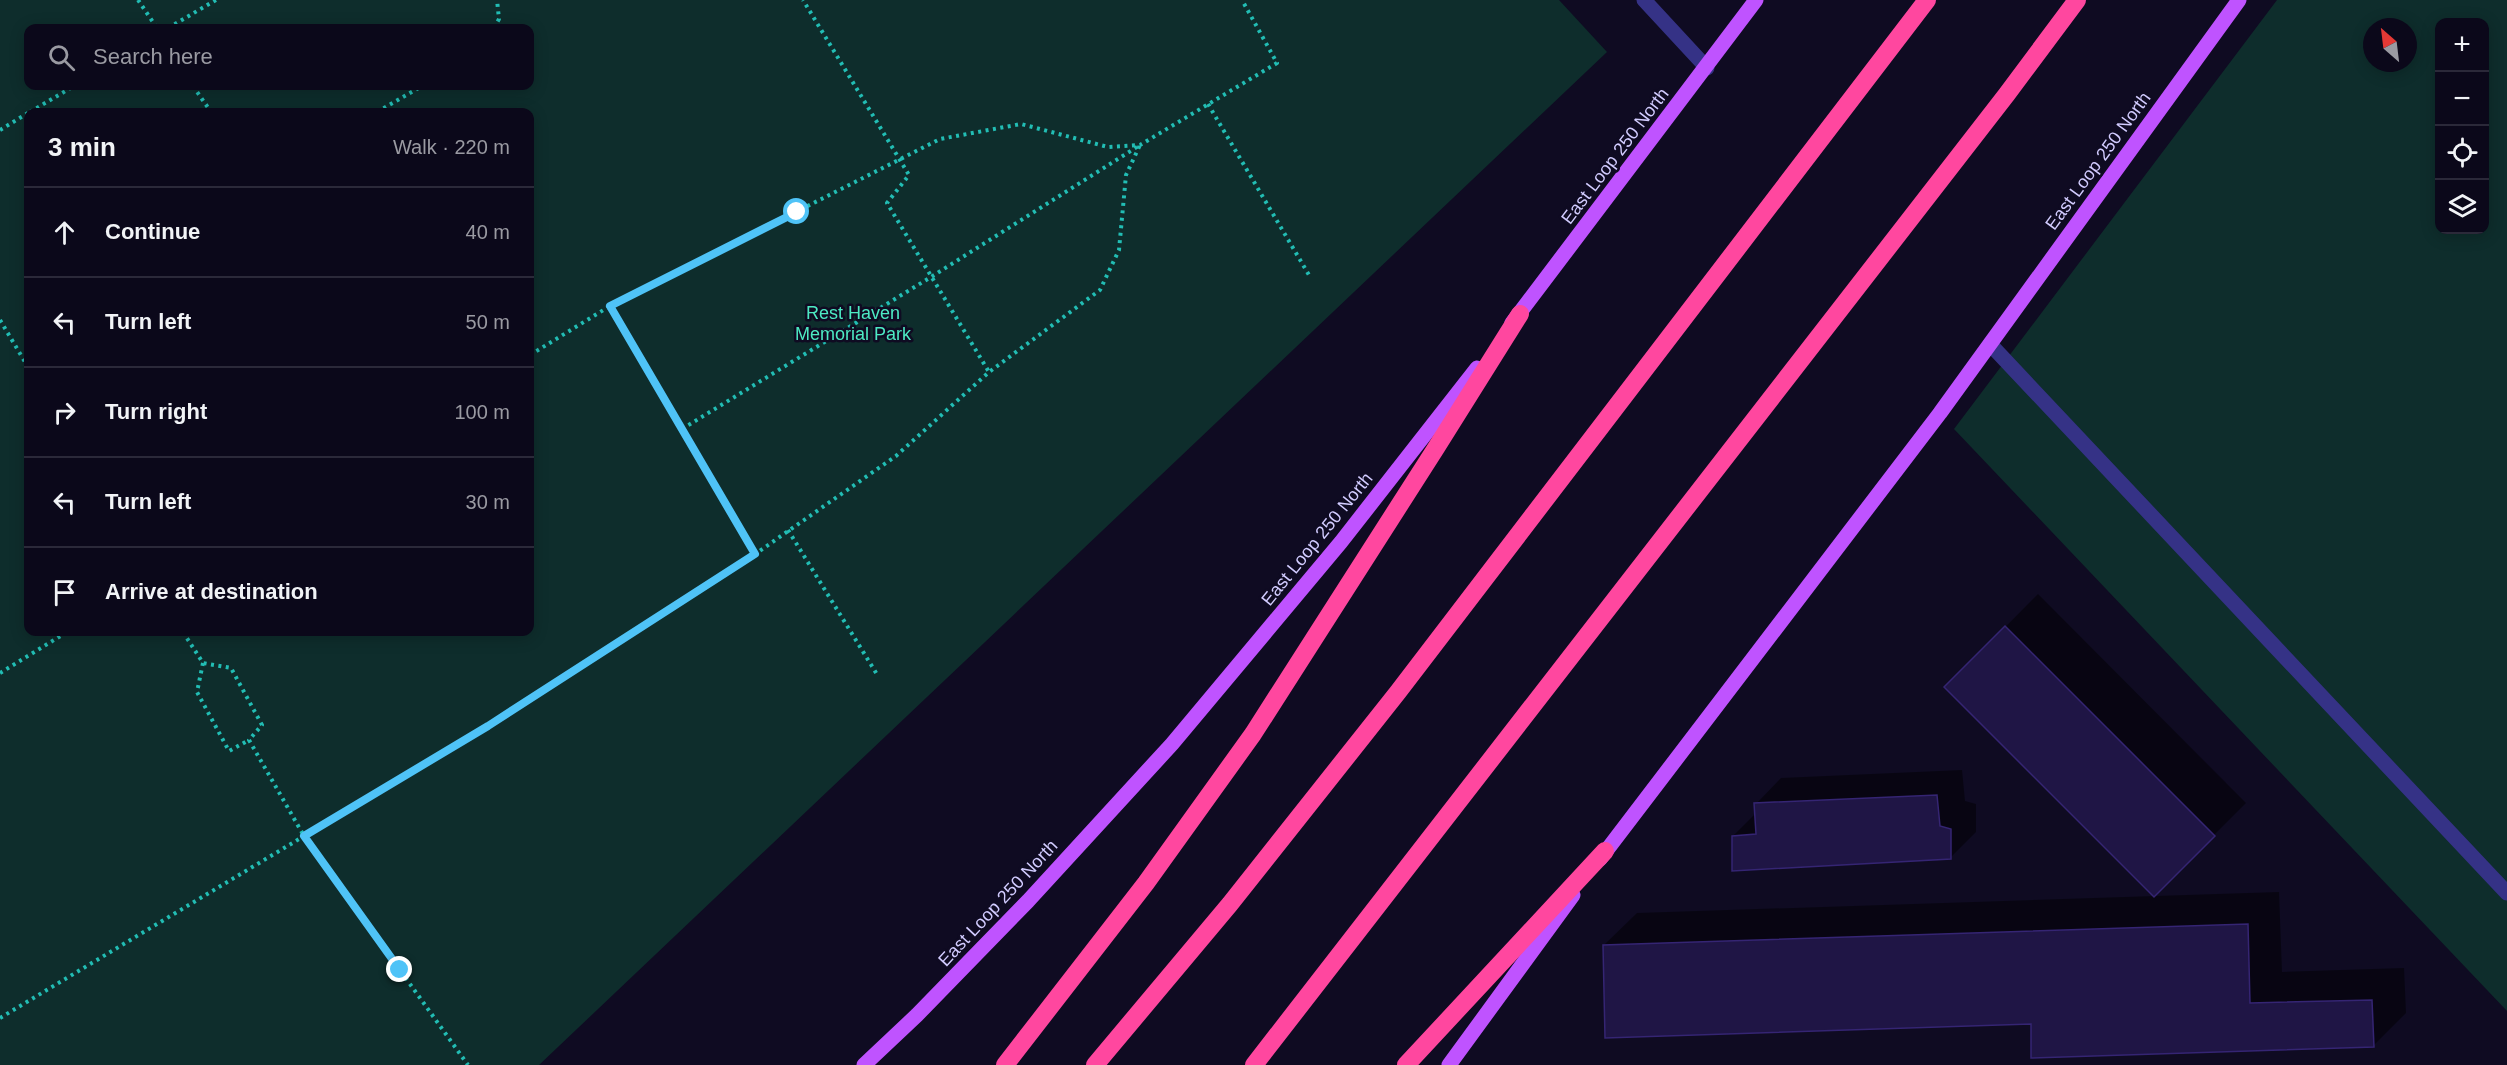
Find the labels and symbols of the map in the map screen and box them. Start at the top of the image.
north arrow [2363,18,2417,72]
street label: East Loop 250 North [1557,84,1673,228]
street label: East Loop 250 North [2041,88,2155,234]
route start [783,198,809,224]
park label: Rest Haven Memorial Park [795,303,912,344]
street label: East Loop 250 North [1257,469,1377,609]
street label: East Loop 250 North [934,836,1062,970]
route end [386,956,412,982]

